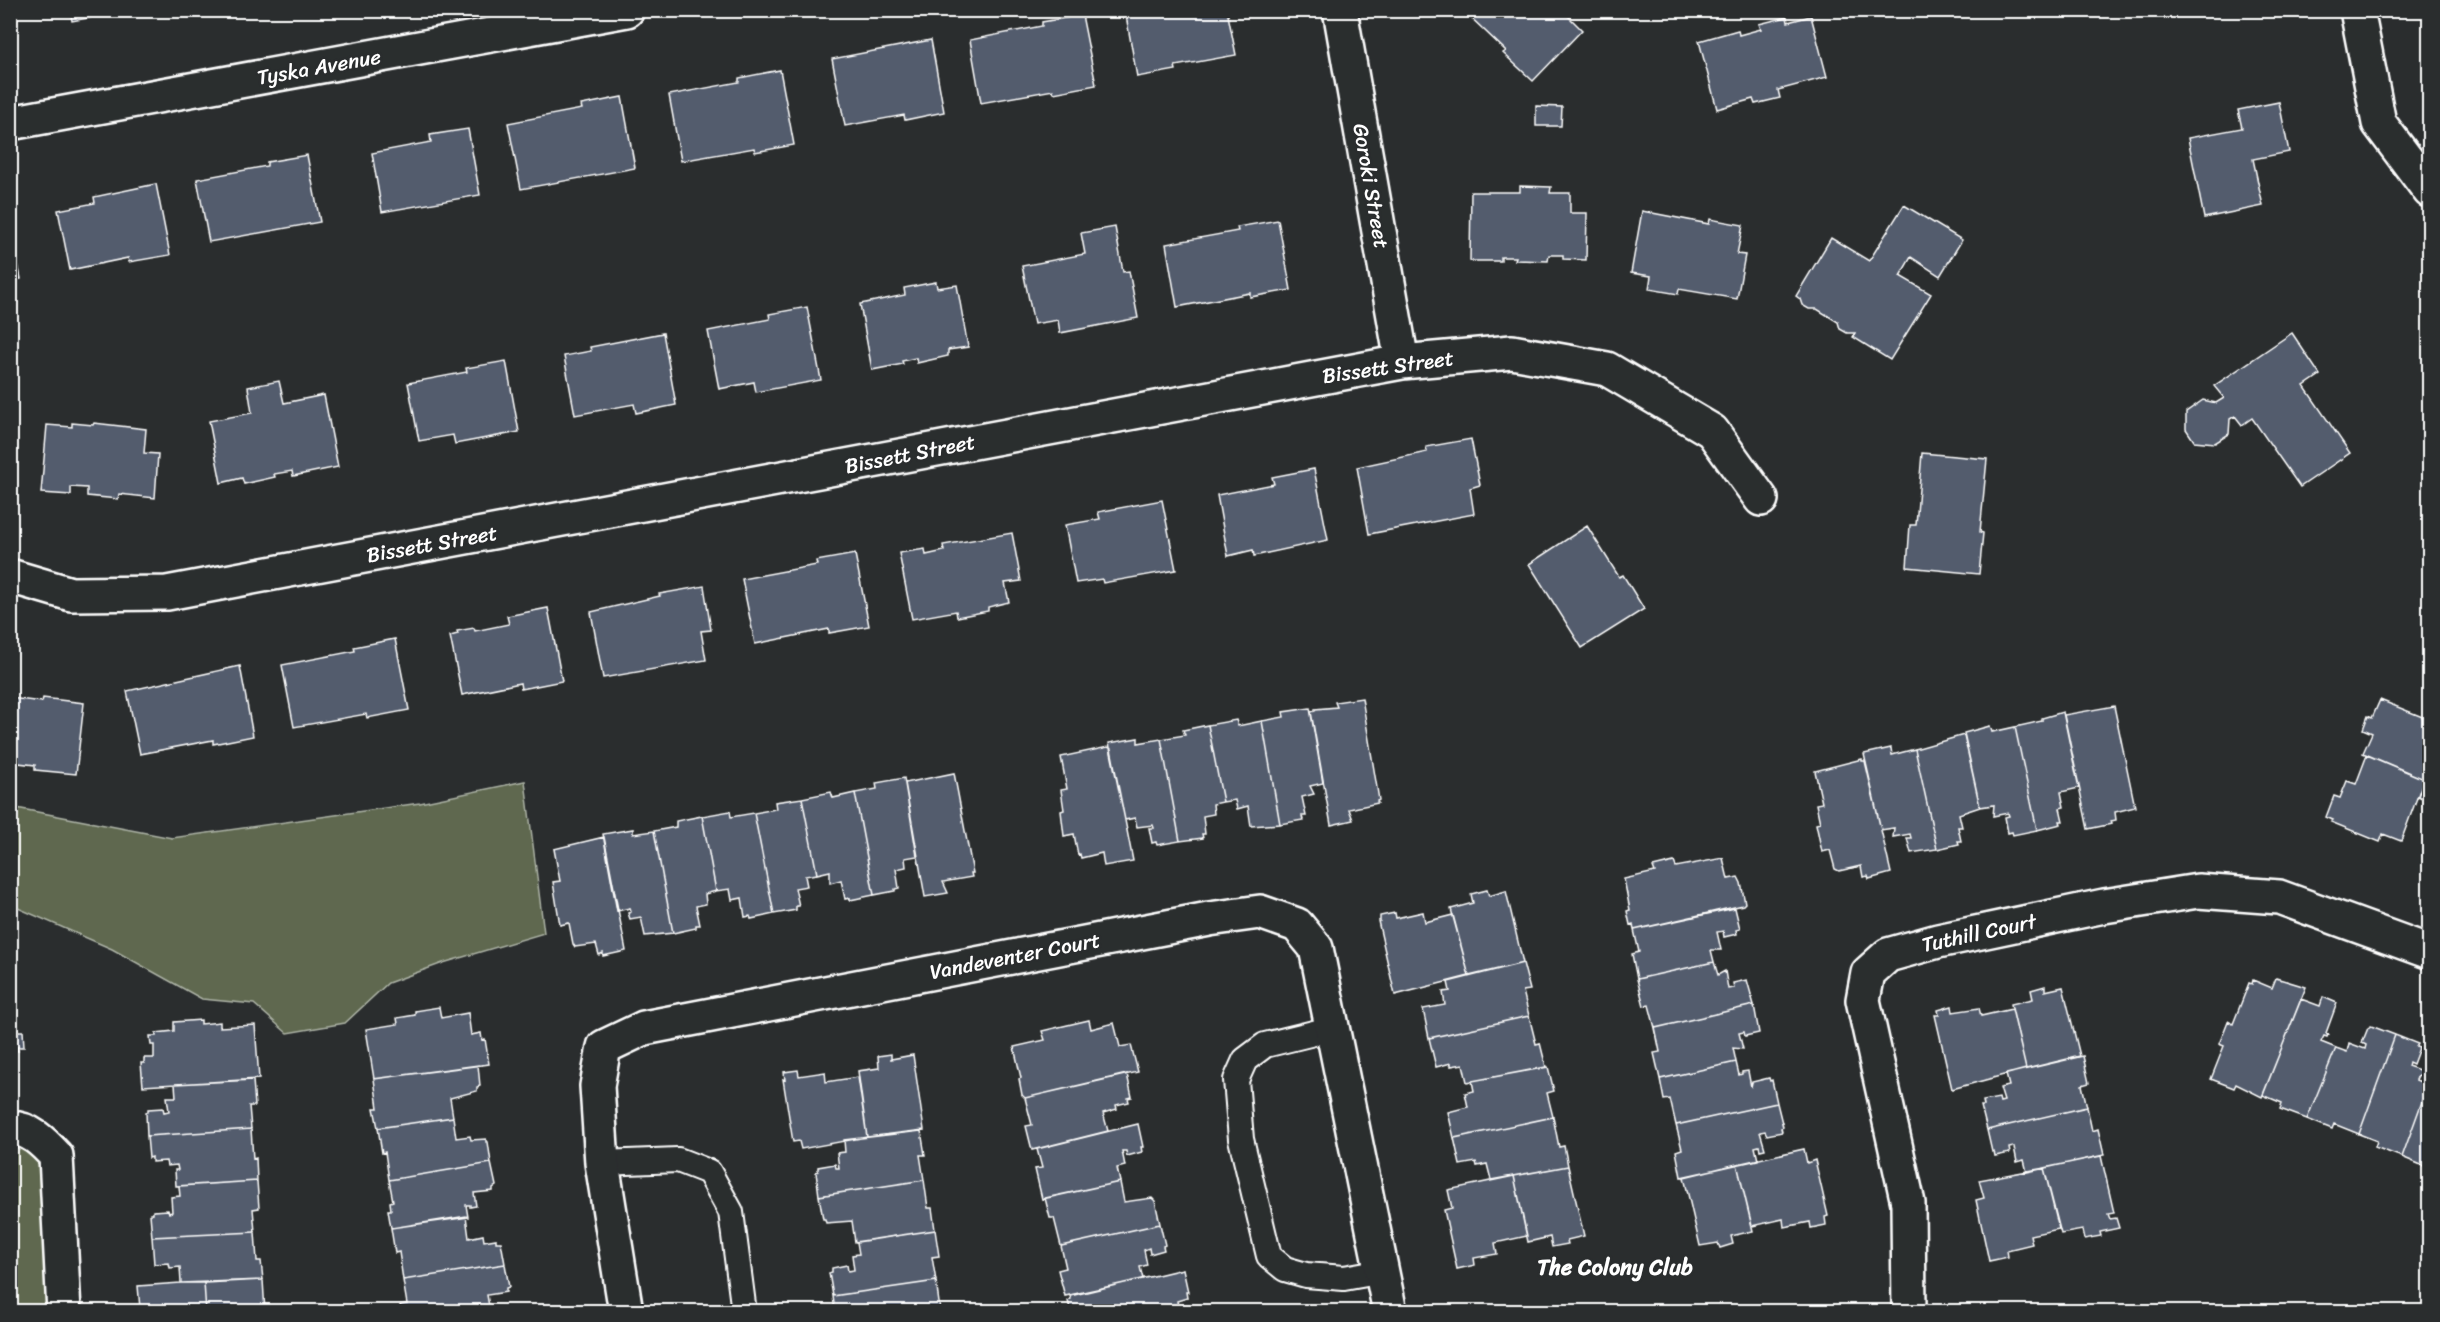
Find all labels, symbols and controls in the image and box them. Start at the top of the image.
street label: Tyska Avenue [254,37,384,97]
street label: Goroki Street [1341,120,1401,252]
street label: Bissett Street [1320,339,1456,395]
street label: Bissett Street [841,423,979,485]
street label: Bissett Street [364,514,500,574]
street label: Tuthill Court [1918,902,2041,964]
street label: Vandeventer Court [927,921,1103,991]
district label: The Colony Club [1537,1248,1693,1287]

